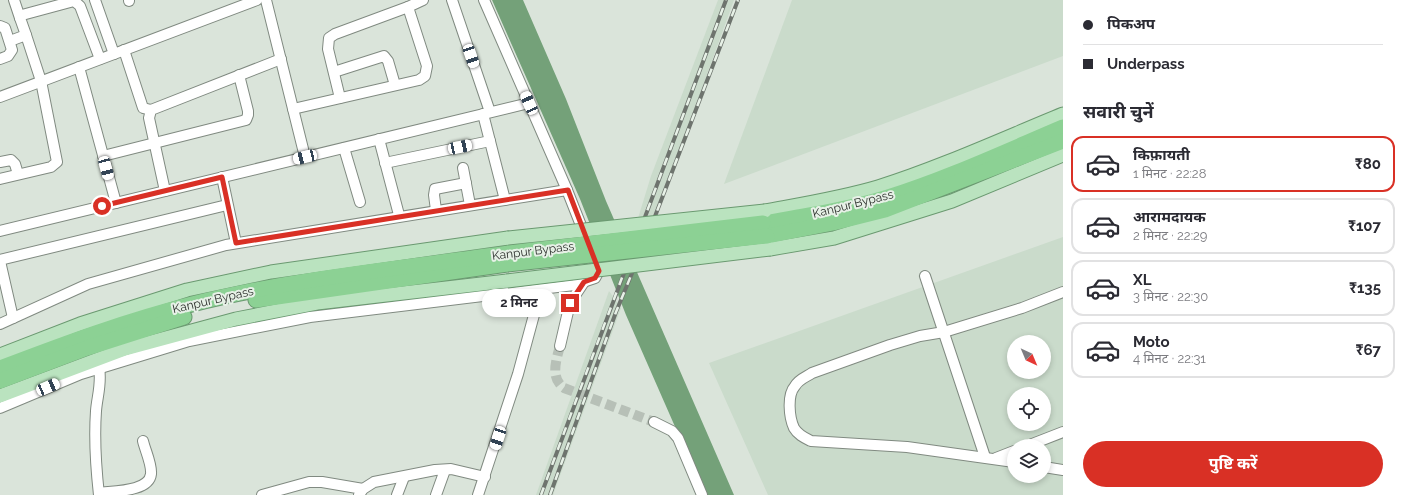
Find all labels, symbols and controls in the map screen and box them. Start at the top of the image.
text: पिकअप [1107,15,1155,33]
car [461,43,481,69]
text: Underpass [1107,55,1185,73]
car [519,90,539,116]
text: सवारी चुनें [1083,101,1154,122]
car [447,139,473,155]
icon: car [1085,146,1121,182]
text: किफ़ायती [1133,146,1190,164]
car [292,148,318,166]
car [97,155,115,181]
text: ₹80 [1355,155,1381,173]
text: 1 मिनट · 22:28 [1133,166,1206,181]
street label: Kanpur Bypass [811,187,895,221]
route start [93,197,111,215]
icon: car [1085,208,1121,244]
text: आरामदायक [1133,208,1206,226]
text: ₹107 [1348,217,1381,235]
text: 2 मिनट · 22:29 [1133,228,1207,243]
street label: Kanpur Bypass [491,239,575,263]
icon: car [1085,270,1121,306]
text: XL [1133,271,1151,289]
text: ₹135 [1349,279,1381,297]
street label: Kanpur Bypass [171,284,255,316]
callout: 2 मिनट [482,289,556,317]
text: 3 मिनट · 22:30 [1133,289,1208,304]
route end [561,294,579,312]
text: 2 मिनट [500,295,538,310]
icon: car [1085,332,1121,368]
text: Moto [1133,333,1170,351]
north arrow [1007,335,1051,379]
map controls [1007,335,1051,483]
text: ₹67 [1355,341,1381,359]
text: 4 मिनट · 22:31 [1133,351,1206,366]
car [35,377,61,397]
button: locate [1007,387,1051,431]
car [489,425,507,451]
button: layers [1007,439,1051,483]
button: पुष्टि करें [1083,441,1383,487]

